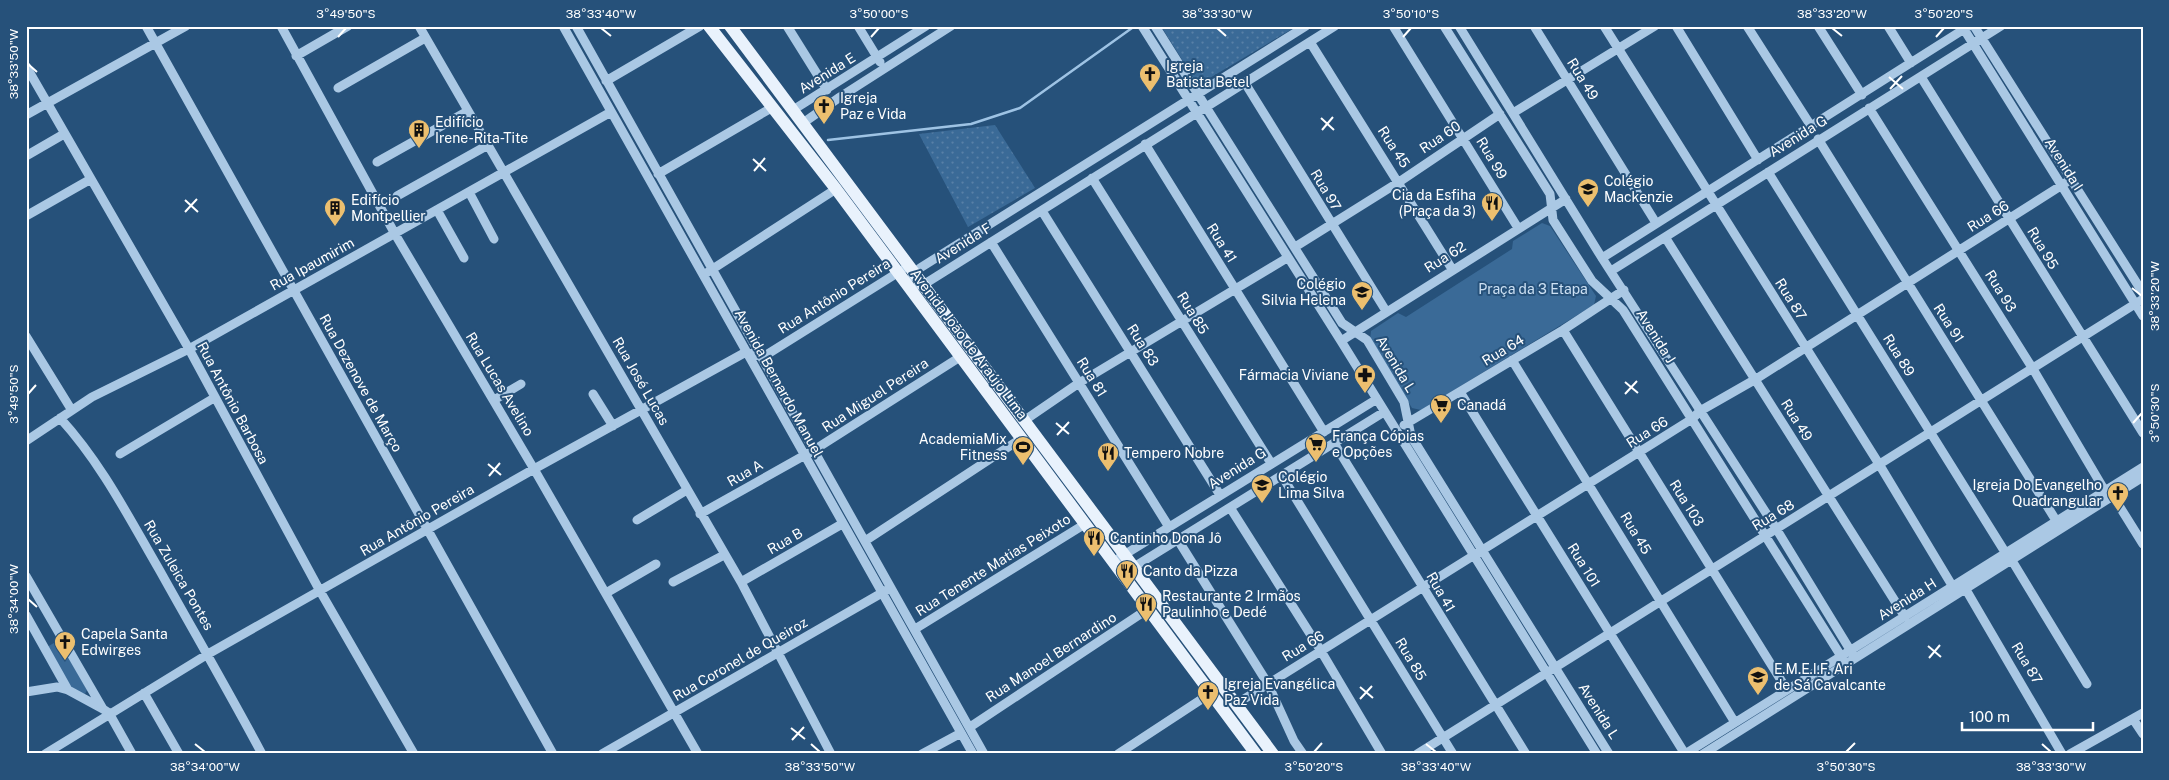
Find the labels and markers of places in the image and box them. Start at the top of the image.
place label: Igreja Batista Betel [1166,58,1250,90]
church icon: Igreja Batista Betel [1138,62,1162,93]
place label: Igreja Paz e Vida [840,90,906,122]
church icon: Igreja Paz e Vida [812,94,836,125]
place label: Edifício Irene-Rita-Tite [435,114,528,146]
building icon: Edifício Irene-Rita-Tite [407,118,431,149]
place label: Colégio Mackenzie [1604,173,1673,205]
school or university icon: Colégio Mackenzie [1576,177,1600,208]
place label: Cia da Esfiha (Praça da 3) [1392,187,1476,219]
restaurant icon: Cia da Esfiha (Praça da 3) [1480,191,1504,222]
place label: Edifício Montpellier [351,192,426,224]
building icon: Edifício Montpellier [323,196,347,227]
place label: Colégio Silvia Helena [1261,276,1346,308]
school or university icon: Colégio Silvia Helena [1350,280,1374,311]
pharmacy icon: Fármacia Viviane [1353,363,1377,394]
place label: Fármacia Viviane [1239,367,1349,383]
supermarket icon: Canadá [1429,393,1453,424]
place label: Canadá [1457,397,1506,413]
place label: França Cópias e Opções [1332,428,1424,460]
place label: AcademiaMix Fitness [919,431,1007,463]
supermarket icon: França Cópias e Opções [1304,432,1328,463]
sports icon: AcademiaMix Fitness [1011,435,1035,466]
restaurant icon: Tempero Nobre [1096,441,1120,472]
place label: Tempero Nobre [1124,445,1224,461]
place label: Colégio Lima Silva [1278,469,1344,501]
school or university icon: Colégio Lima Silva [1250,473,1274,504]
place label: Igreja Do Evangelho Quadrangular [1973,477,2102,509]
church icon: Igreja Do Evangelho Quadrangular [2106,481,2130,512]
restaurant icon: Cantinho Dona Jô [1082,526,1106,557]
place label: Cantinho Dona Jô [1110,530,1222,546]
restaurant icon: Canto da Pizza [1115,559,1139,590]
place label: Canto da Pizza [1143,563,1238,579]
place label: Restaurante 2 Irmãos Paulinho e Dedé [1162,588,1301,620]
restaurant icon: Restaurante 2 Irmãos Paulinho e Dedé [1134,592,1158,623]
place label: Capela Santa Edwirges [81,626,168,658]
church icon: Capela Santa Edwirges [53,630,77,661]
place label: E.M.E.I.F. Ari de Sá Cavalcante [1774,661,1886,693]
school or university icon: E.M.E.I.F. Ari de Sá Cavalcante [1746,665,1770,696]
place label: Igreja Evangélica Paz Vida [1224,676,1335,708]
church icon: Igreja Evangélica Paz Vida [1196,680,1220,711]

